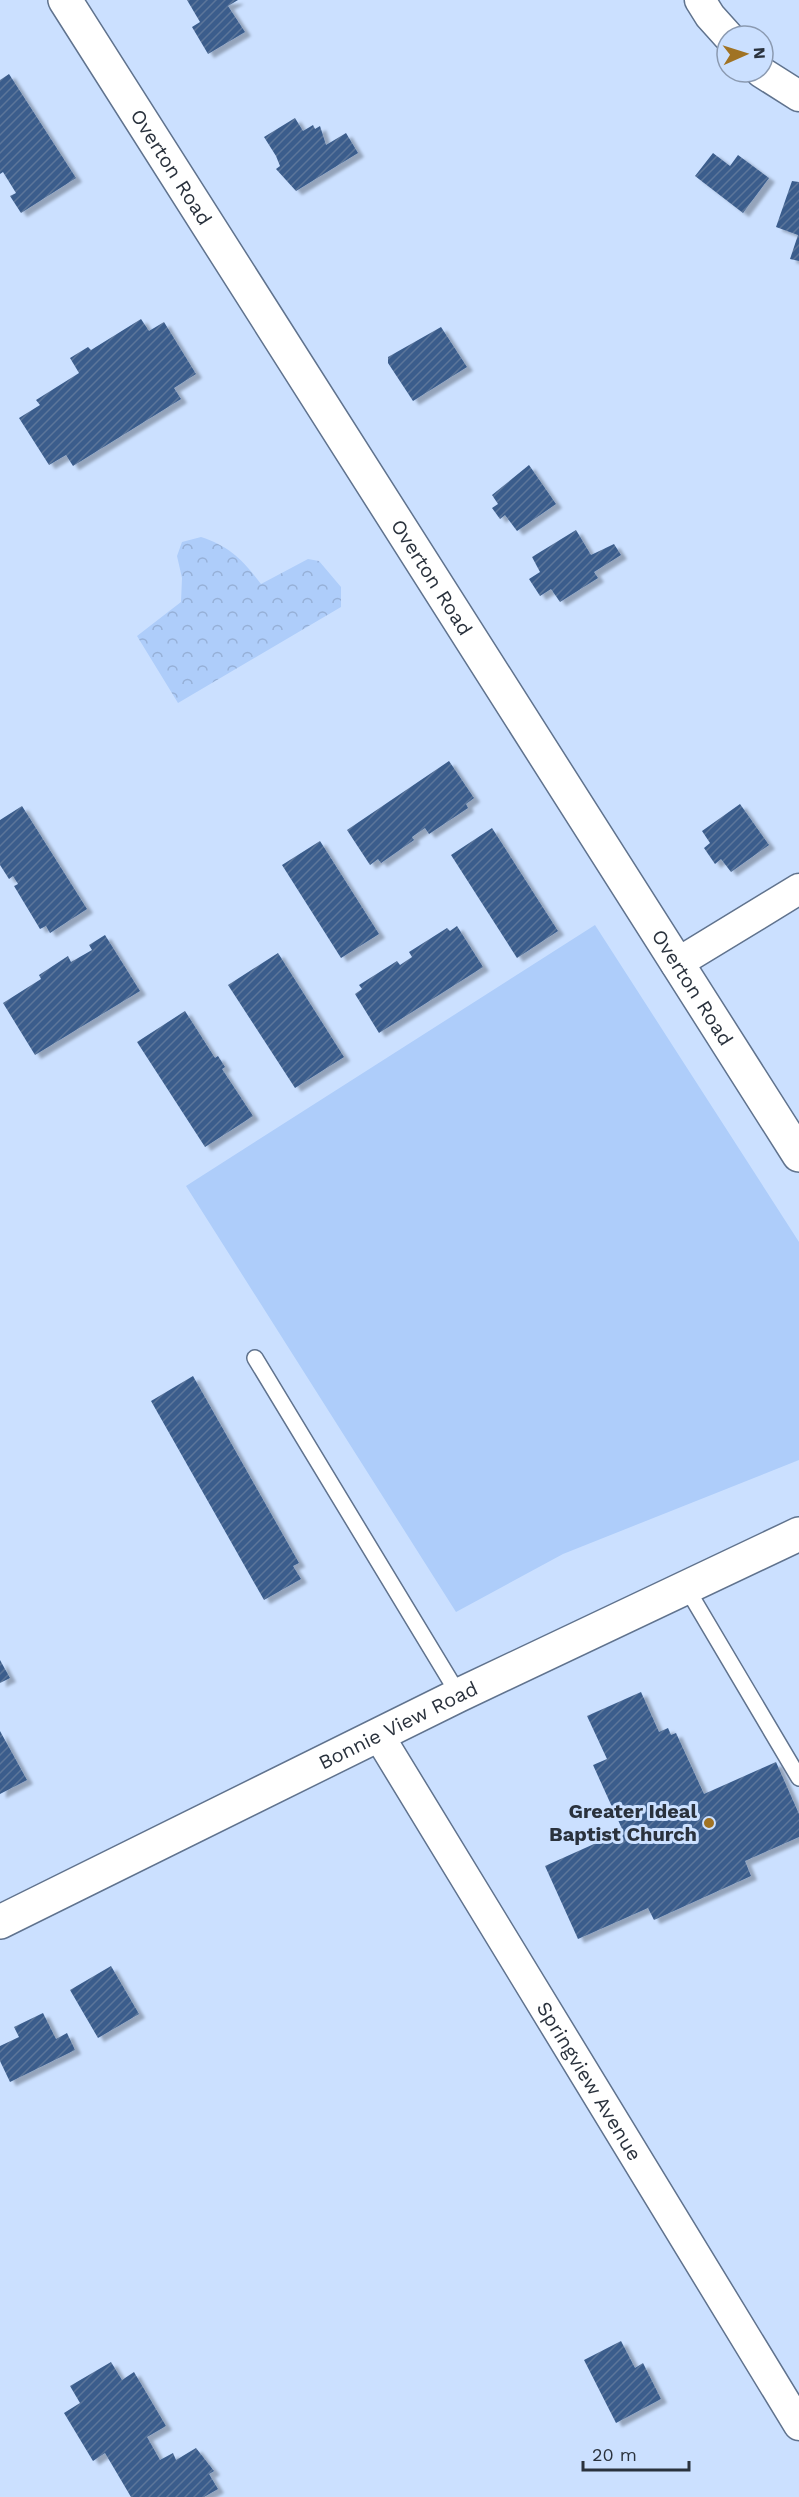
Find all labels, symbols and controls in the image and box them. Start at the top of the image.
north arrow [715,24,775,84]
text: N [750,47,769,60]
street label: Overton Road [125,105,217,230]
street label: Overton Road [386,515,478,640]
street label: Overton Road [647,925,738,1050]
street label: Bonnie View Road [314,1676,481,1775]
place label: Greater Ideal Baptist Church [549,1799,697,1846]
marker: Greater Ideal Baptist Church [702,1816,716,1830]
street label: Springview Avenue [532,1997,647,2165]
scale bar [583,2434,690,2472]
text: 20 m [592,2444,637,2465]

